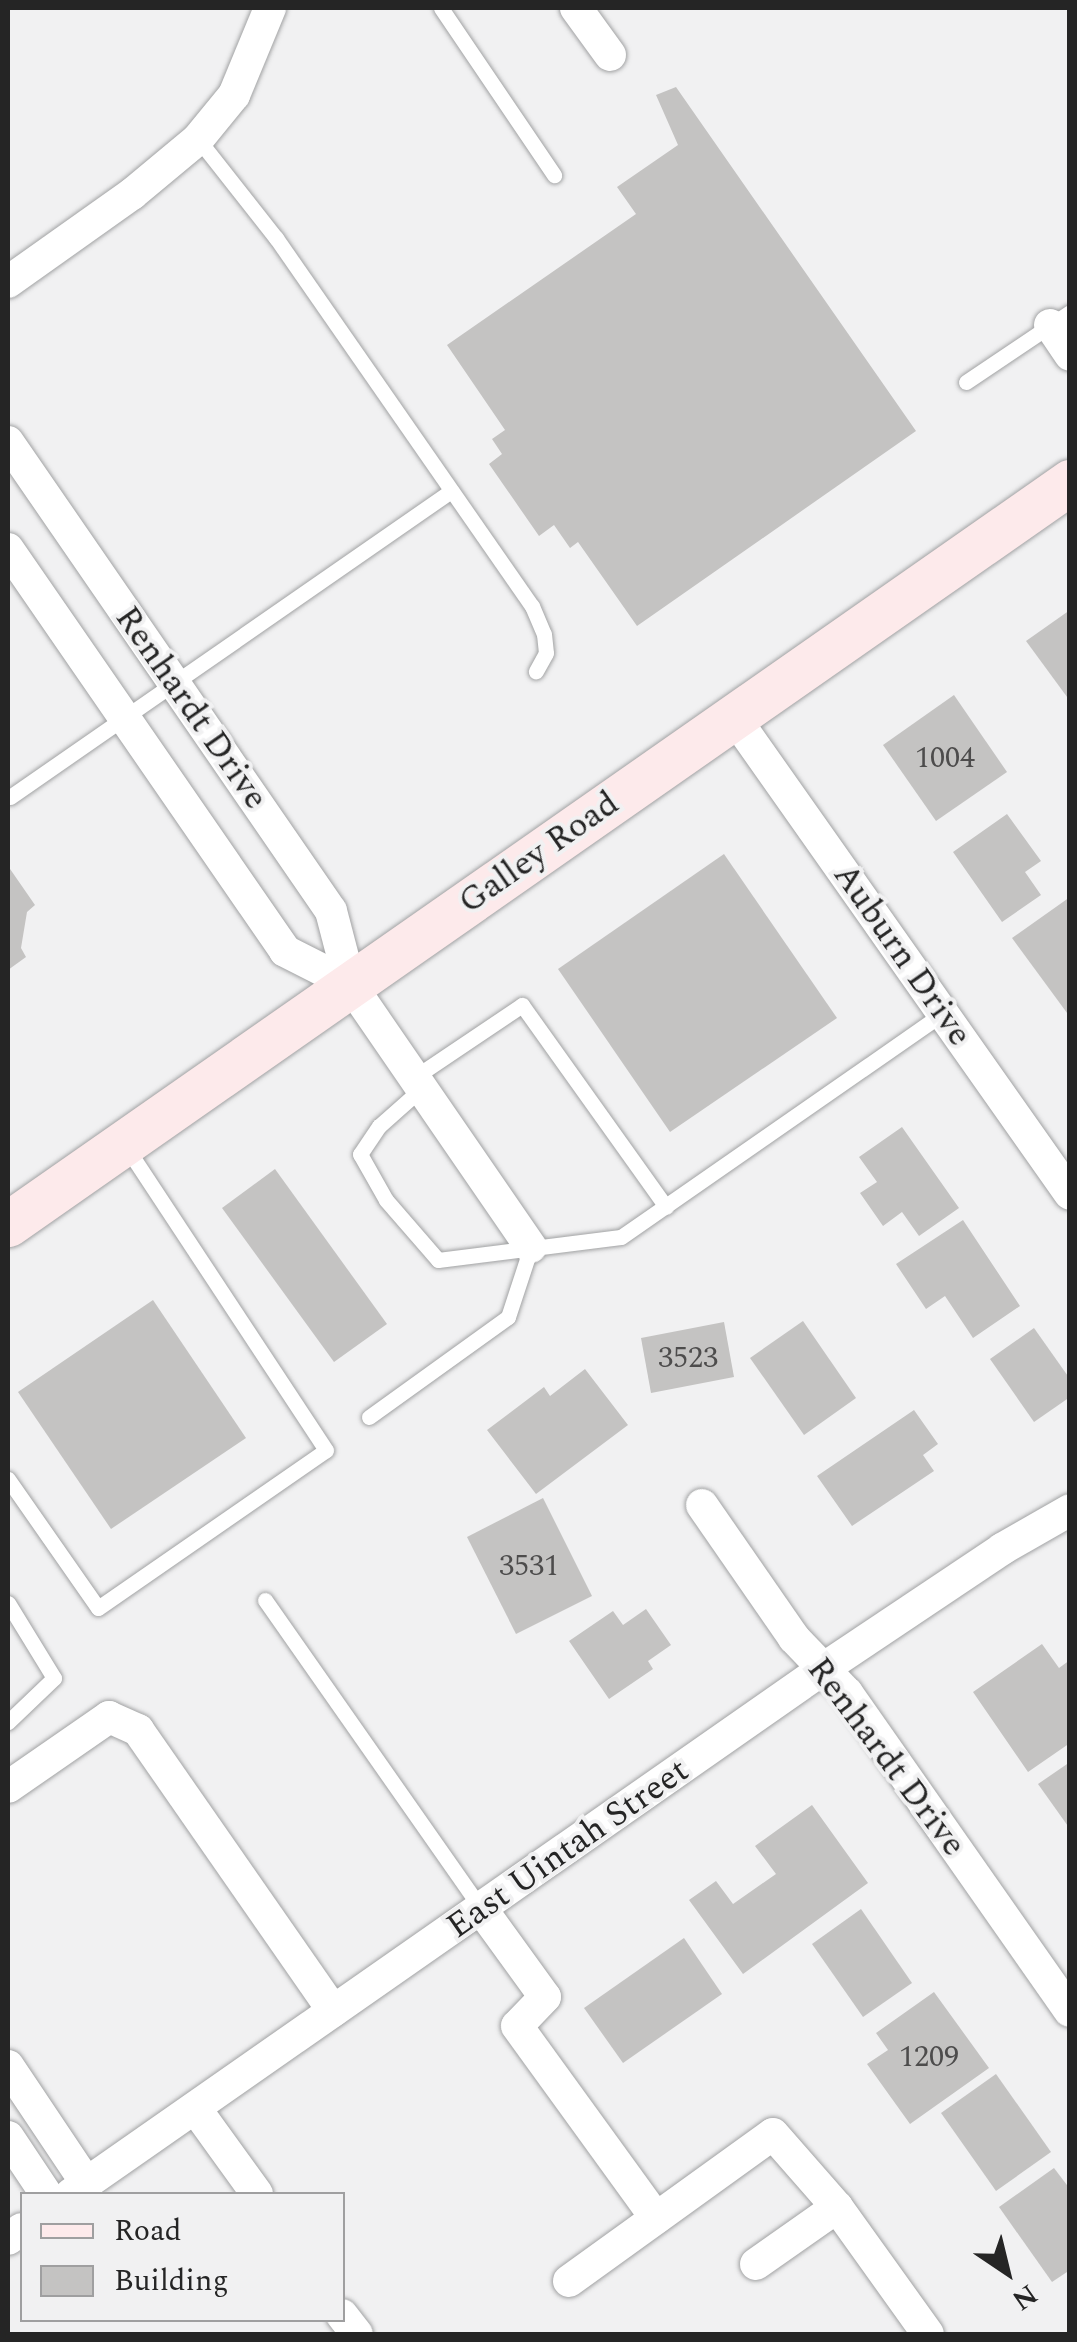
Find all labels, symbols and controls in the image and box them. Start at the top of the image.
street label: Renhardt Drive [106,598,276,818]
house number: 1004 [915,740,975,776]
street label: Galley Road [451,783,627,923]
street label: Auburn Drive [824,856,980,1054]
house number: 3523 [658,1340,718,1376]
house number: 3531 [499,1548,559,1584]
street label: Renhardt Drive [798,1649,974,1865]
street label: East Uintah Street [439,1750,697,1948]
house number: 1209 [899,2039,959,2075]
legend [20,2192,345,2322]
text: Road [114,2208,182,2254]
north arrow [957,2222,1057,2322]
text: Building [114,2258,229,2304]
text: N [1003,2273,1046,2321]

